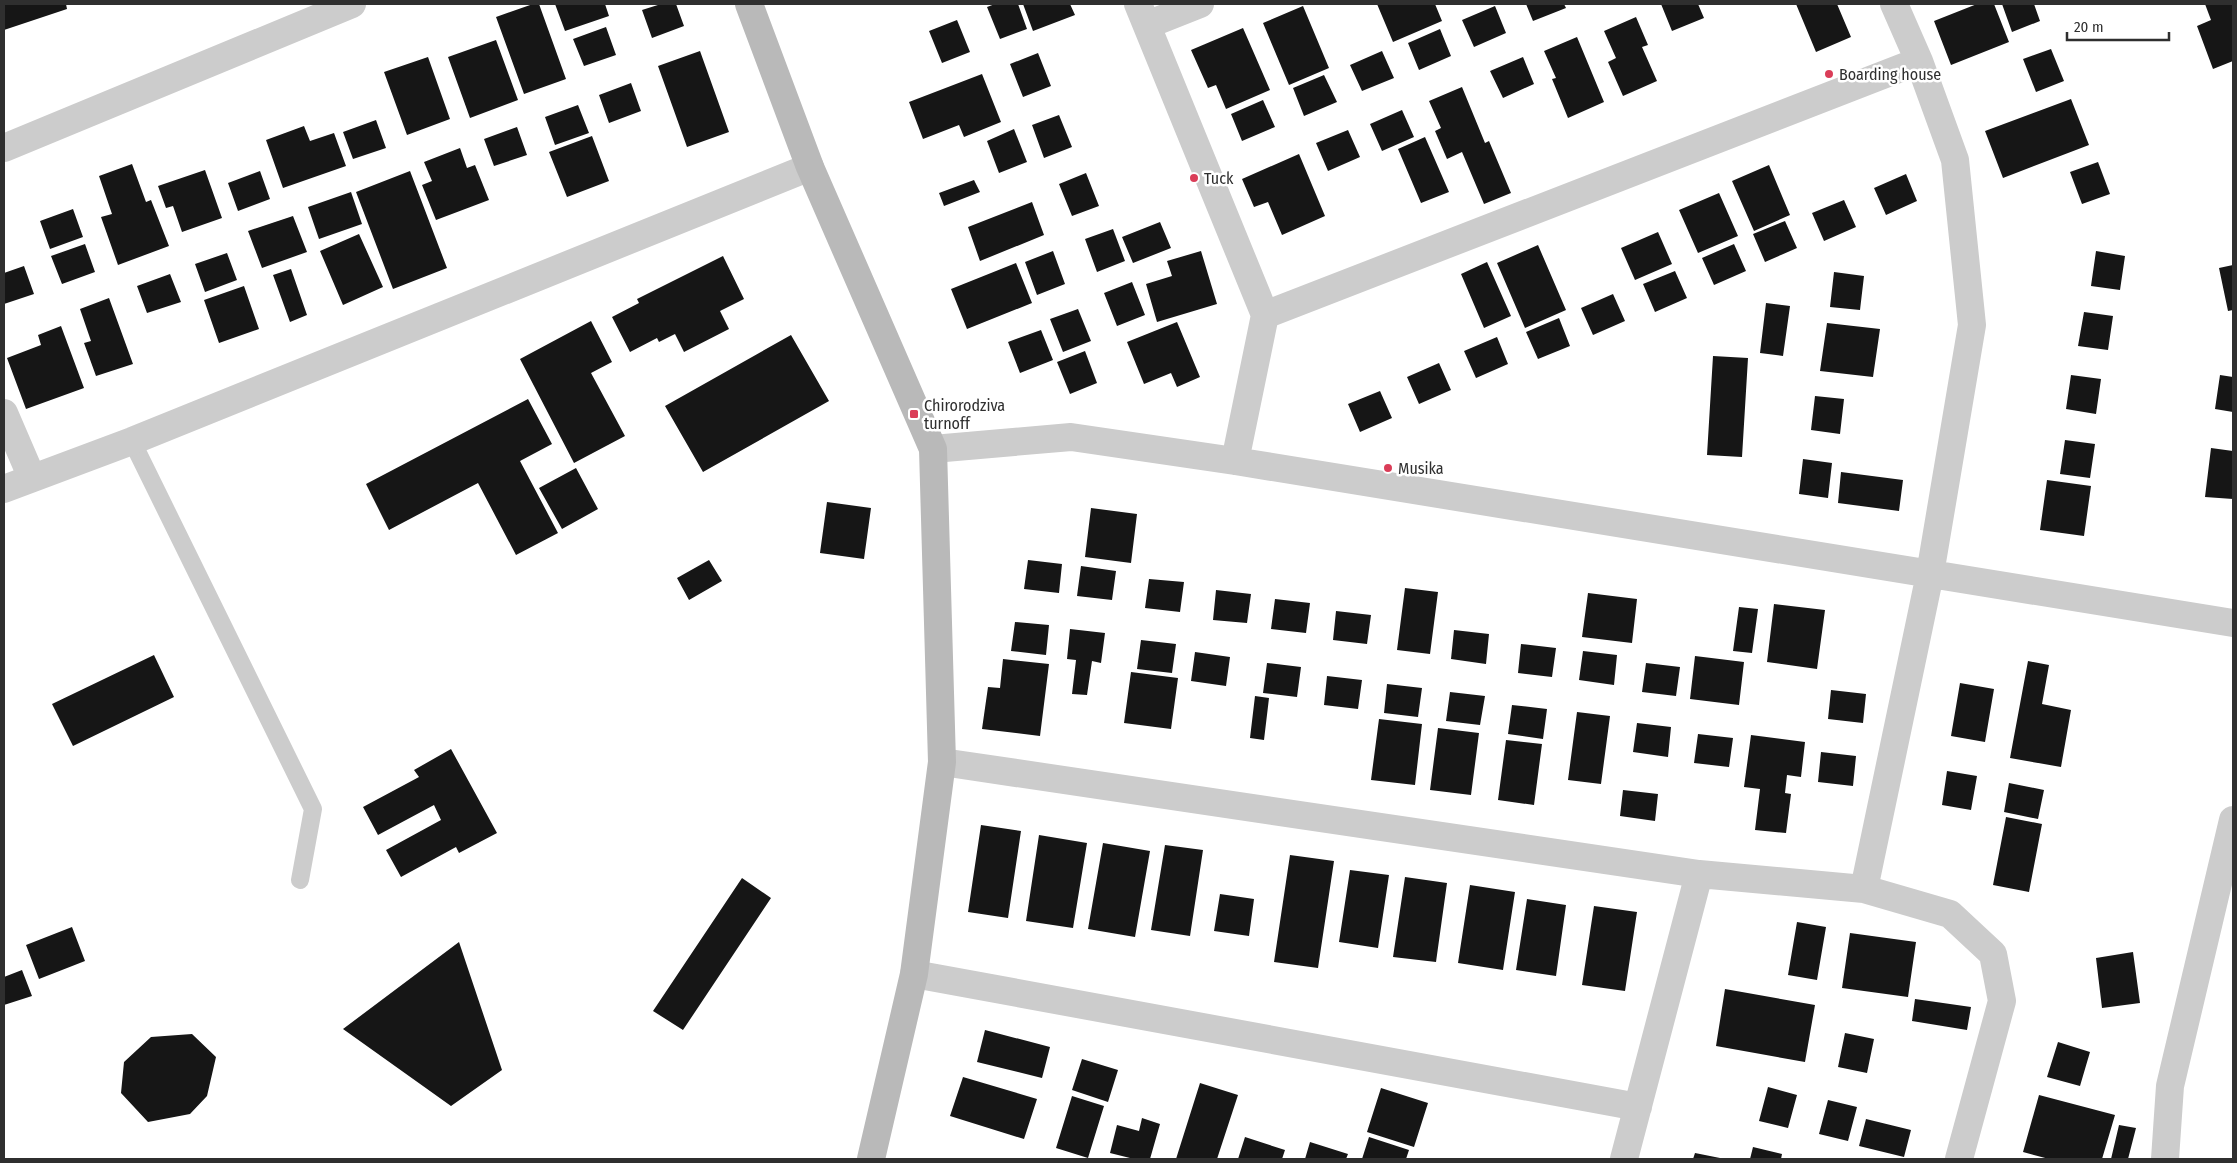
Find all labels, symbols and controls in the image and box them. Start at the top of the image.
scale bar [2067,10,2170,42]
text: 20 m [2074,18,2104,36]
place label: Boarding house [1839,65,1941,84]
marker: Boarding house [1823,68,1835,80]
place label: Tuck [1204,169,1234,188]
marker: Tuck [1188,172,1200,184]
place label: Chirorodziva turnoff [924,396,1005,433]
marker: Chirorodziva turnoff [908,408,920,420]
place label: Musika [1398,459,1444,478]
marker: Musika [1382,462,1394,474]

